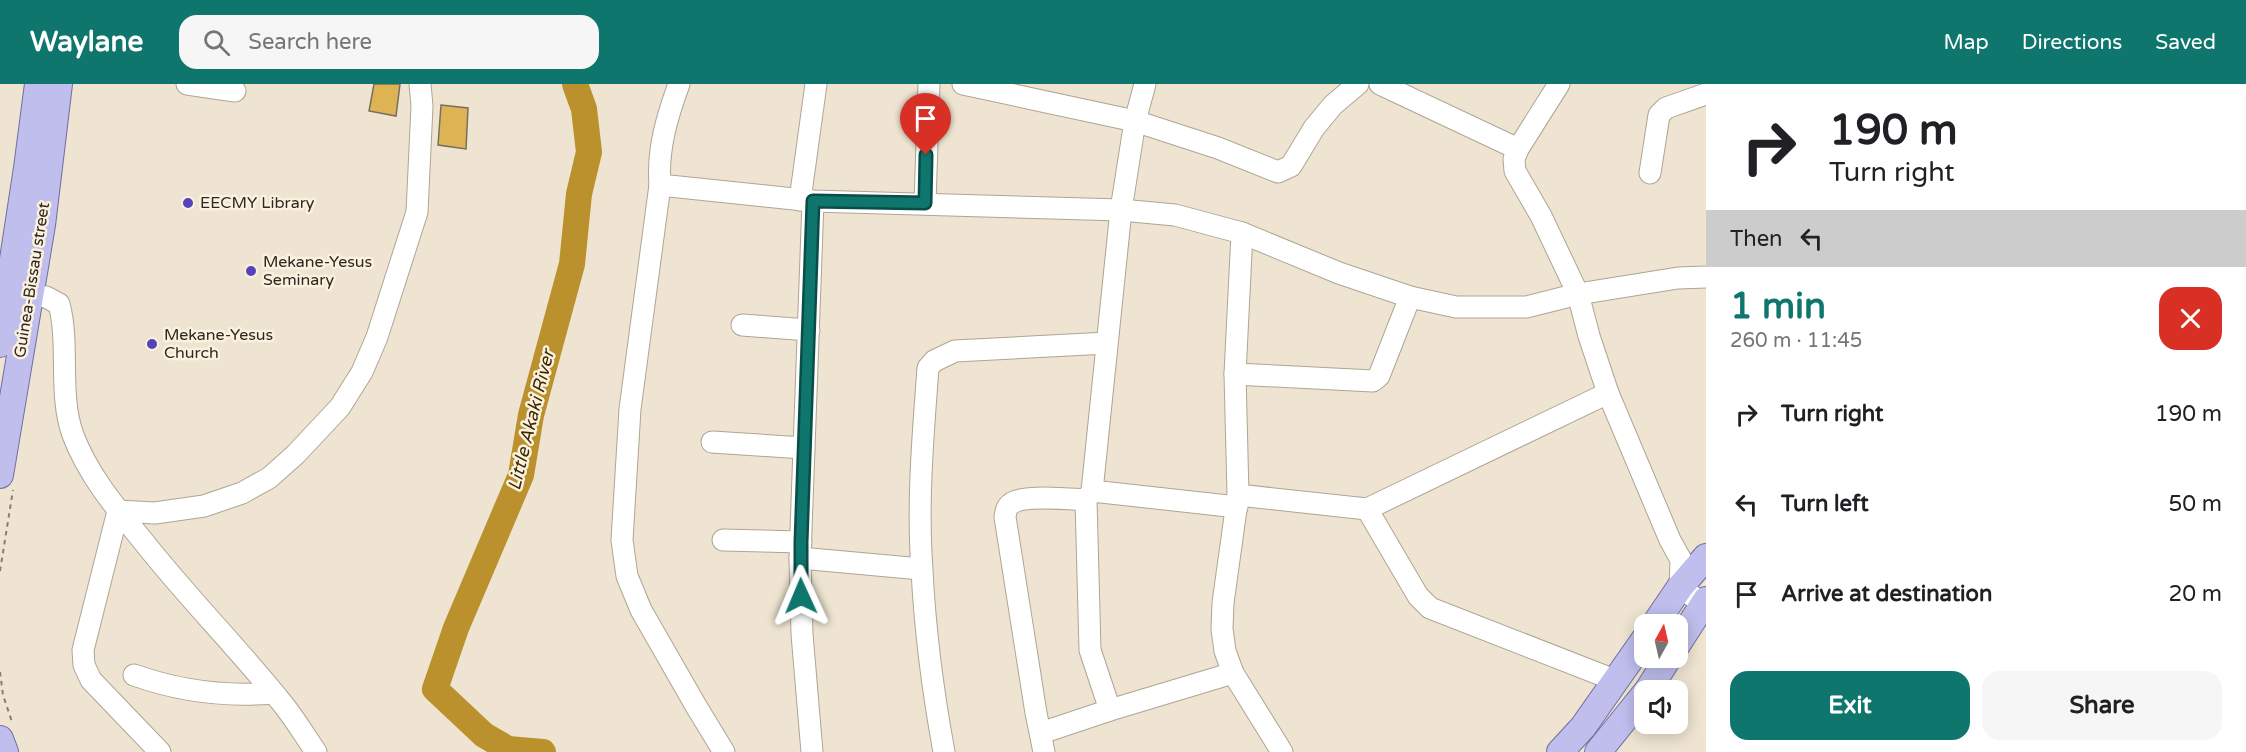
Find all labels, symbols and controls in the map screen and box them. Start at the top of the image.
search box [179,15,599,69]
text: Waylane [30,25,143,59]
icon: search [200,26,233,59]
text: Search here [248,29,372,55]
text: Map [1943,30,1989,55]
text: Directions [2022,30,2122,55]
text: Saved [2155,30,2216,55]
pin [900,93,951,155]
icon: arrive [909,102,942,135]
text: 190 m [1829,105,1958,156]
icon: right [1730,108,1808,186]
text: Turn right [1829,156,1955,189]
place label: EECMY Library [200,193,315,213]
marker: EECMY Library [181,196,195,210]
street label: Guinea-Bissau street [10,201,54,359]
icon: left [1795,222,1828,255]
text: Then [1730,226,1783,252]
place label: Mekane-Yesus Seminary [263,252,372,290]
marker: Mekane-Yesus Seminary [244,264,258,278]
text: 1 min [1730,285,1826,328]
button: close [2159,287,2222,350]
place label: Mekane-Yesus Church [164,325,273,363]
text: 260 m · 11:45 [1730,329,1862,353]
marker: Mekane-Yesus Church [145,337,159,351]
water label: Little Akaki River [503,346,560,492]
icon: right [1730,398,1763,431]
text: Turn right [1781,401,1883,427]
text: 190 m [2155,401,2222,427]
icon: left [1730,488,1763,521]
text: Turn left [1781,491,1869,517]
text: 50 m [2168,491,2222,517]
position arrow [769,564,833,628]
icon: arrive [1730,578,1763,611]
text: Arrive at destination [1781,581,1992,607]
text: 20 m [2168,581,2222,607]
north arrow [1634,614,1688,668]
map controls [1634,614,1688,734]
button: Exit [1730,671,1970,740]
button: Share [1982,671,2222,740]
button: sound [1634,680,1688,734]

